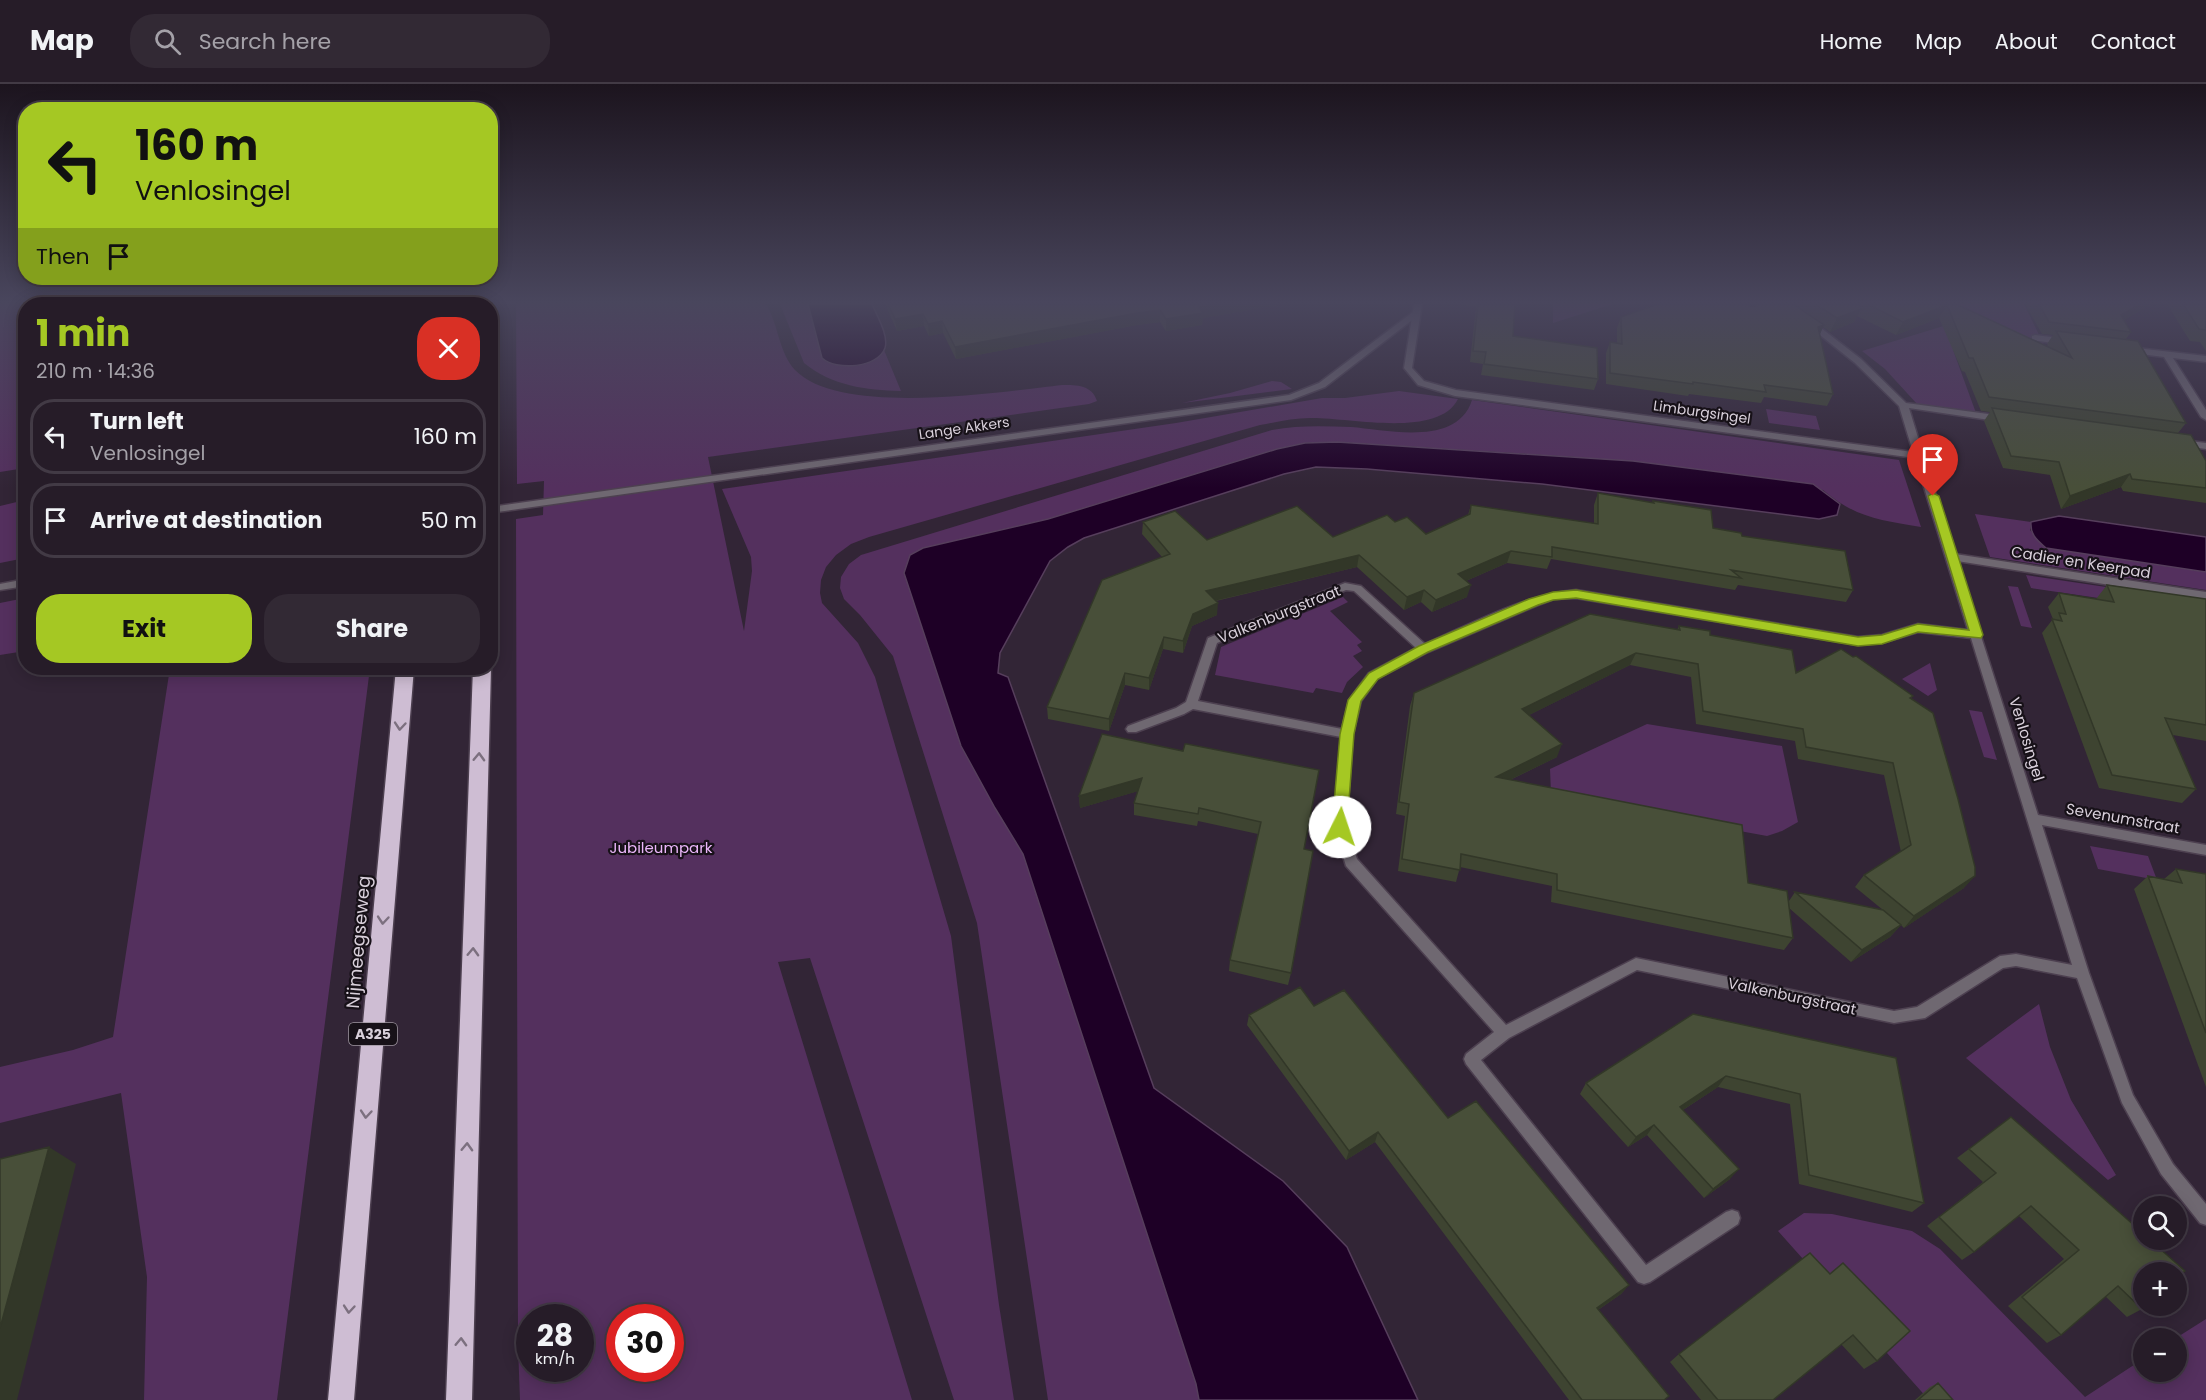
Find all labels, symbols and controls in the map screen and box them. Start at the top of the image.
search box [130,14,550,68]
text: Map [30,21,94,60]
icon: search [151,25,184,58]
text: Search here [199,26,331,57]
text: Home [1820,27,1882,56]
text: Map [1915,27,1962,56]
text: About [1995,27,2058,56]
text: Contact [2091,27,2176,56]
text: 160 m [135,116,258,175]
icon: left [36,126,114,204]
text: Venlosingel [135,172,291,209]
icon: arrive [102,240,135,273]
text: Then [36,241,90,272]
text: 1 min [36,308,130,359]
button: close [417,317,480,380]
text: 210 m · 14:36 [36,357,155,385]
street label: Limburgsingel [1652,395,1752,429]
text: Turn left [90,406,184,437]
street label: Lange Akkers [917,412,1011,444]
icon: left [39,420,72,453]
text: 160 m [414,421,477,452]
pin [1907,434,1958,496]
text: Venlosingel [90,439,205,467]
icon: arrive [1916,443,1949,476]
icon: arrive [39,504,72,537]
text: Arrive at destination [90,505,322,536]
text: 50 m [421,505,477,536]
street label: Cadier en Keerpad [2010,541,2152,583]
street label: Valkenburgstraat [1214,580,1344,648]
button: Exit [36,594,252,663]
button: Share [264,594,480,663]
street label: Venlosingel [2004,695,2050,783]
one-way arrow [393,721,406,730]
one-way arrow [473,752,485,761]
position arrow [1308,795,1372,859]
street label: Sevenumstraat [2064,798,2182,838]
park label: Jubileumpark [609,837,713,858]
street label: Nijmeegseweg [340,875,376,1009]
one-way arrow [377,916,390,925]
one-way arrow [467,947,479,956]
street label: Valkenburgstraat [1726,972,1858,1020]
road number: A325 [349,1023,397,1045]
one-way arrow [360,1110,373,1119]
one-way arrow [461,1142,473,1151]
map controls [2133,1196,2187,1382]
button: search [2133,1196,2187,1250]
button: + [2133,1262,2187,1316]
one-way arrow [343,1304,356,1313]
speed limit sign: 30 [606,1304,684,1382]
text: 28 [537,1314,573,1357]
button: − [2133,1328,2187,1382]
one-way arrow [454,1337,467,1346]
text: km/h [535,1348,575,1369]

